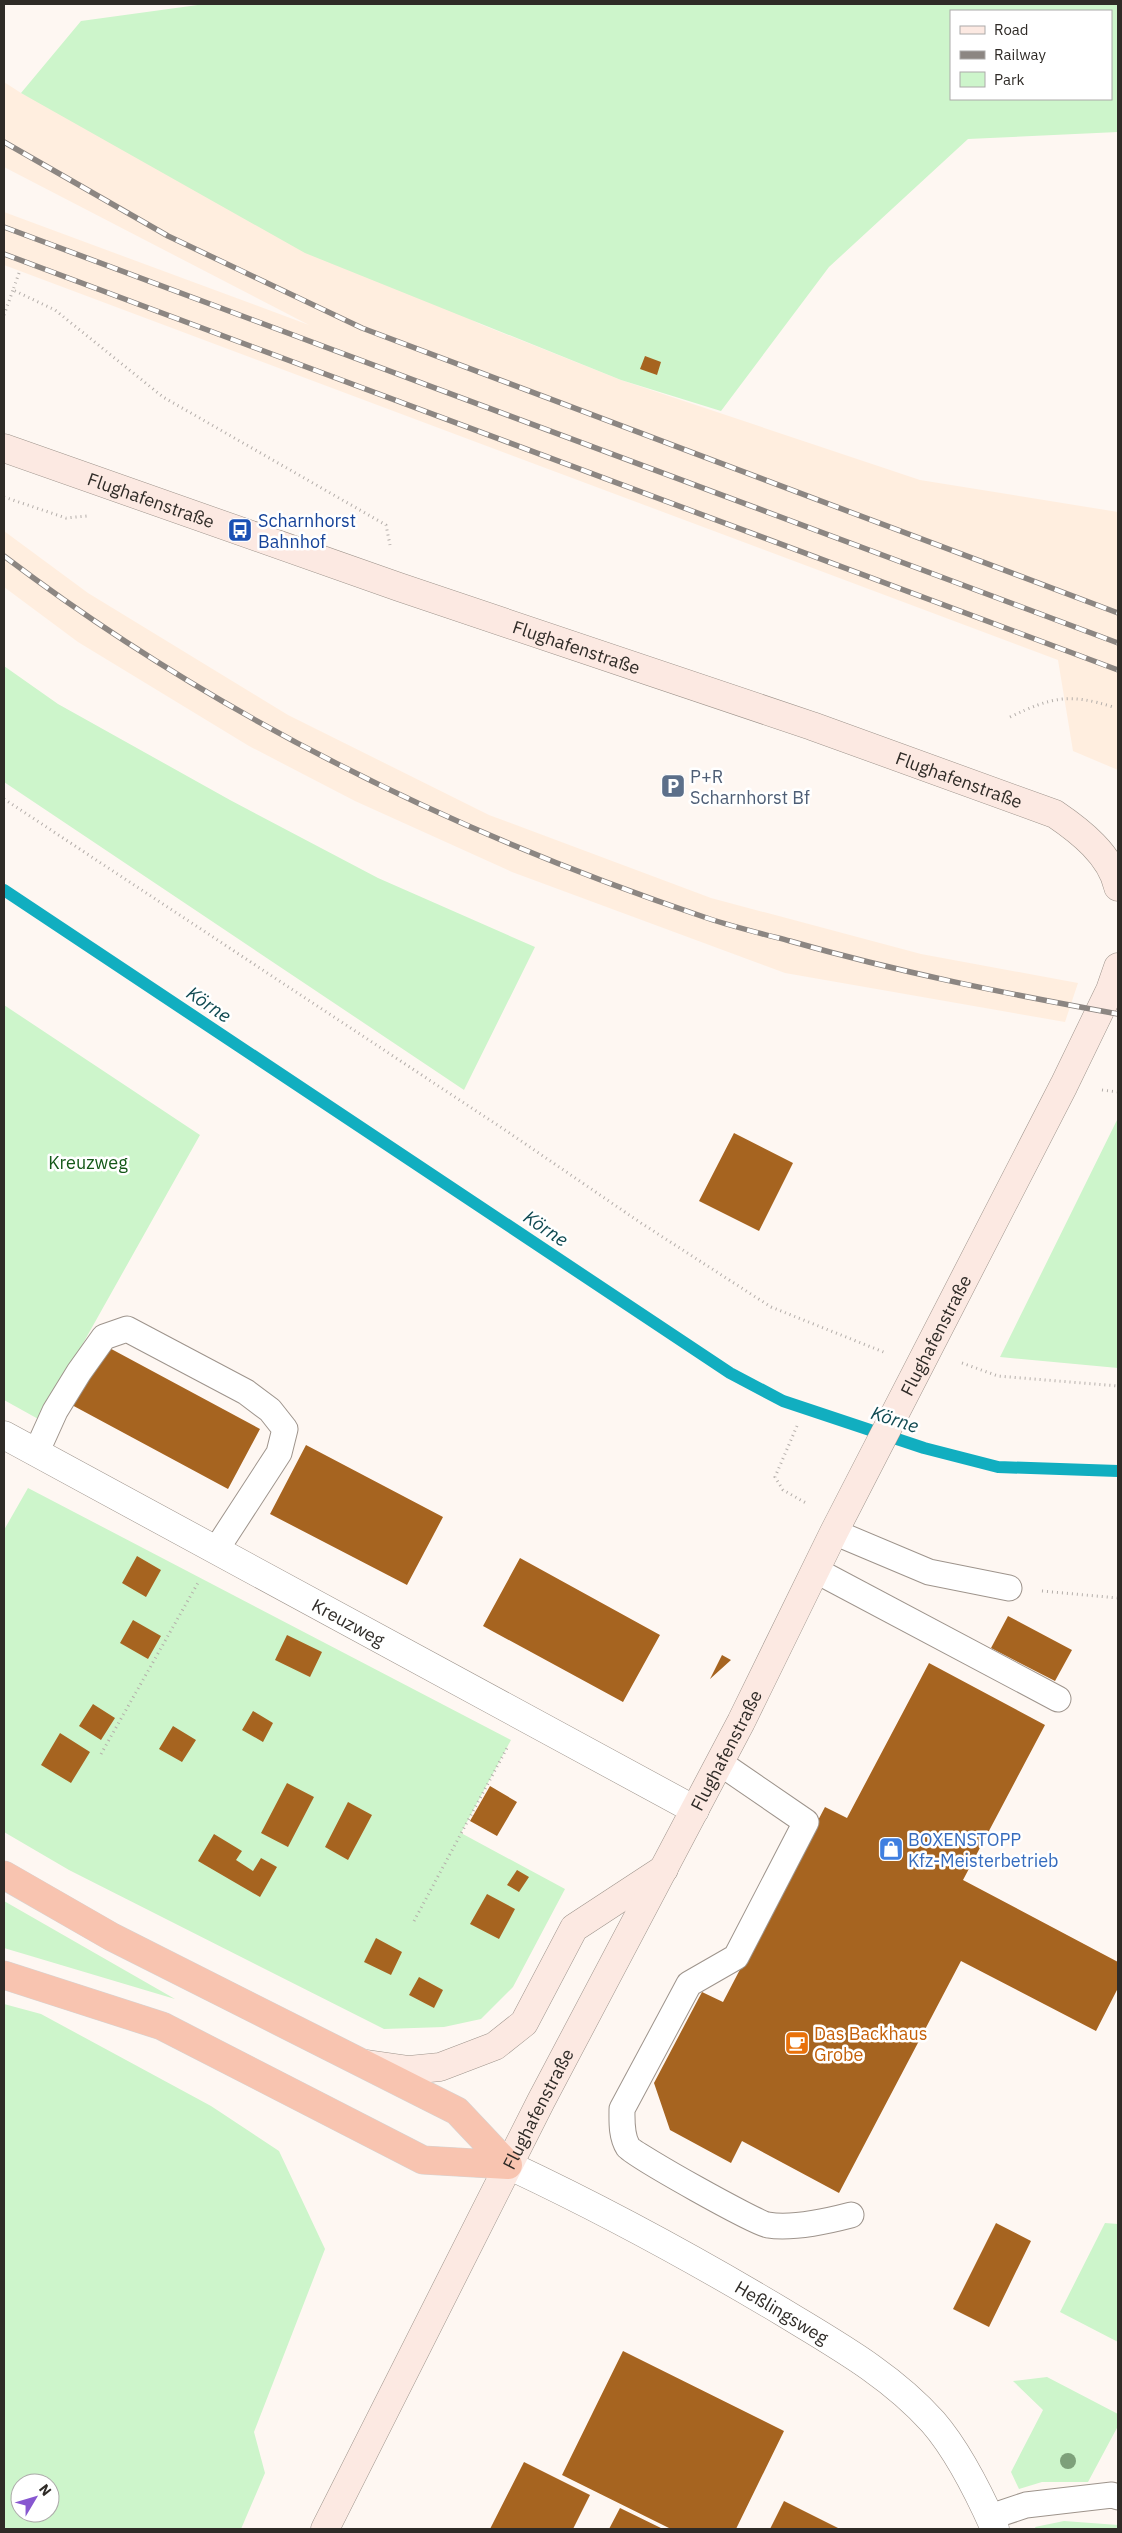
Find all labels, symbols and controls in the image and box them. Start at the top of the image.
legend [950,10,1112,100]
text: Road [994,20,1029,39]
text: Railway [994,45,1047,64]
text: Park [994,70,1024,89]
street label: Flughafenstraße [85,467,218,533]
place label: Scharnhorst Bahnhof [258,509,356,553]
bus stop icon: Scharnhorst Bahnhof [227,517,253,543]
street label: Flughafenstraße [510,615,643,679]
street label: Flughafenstraße [893,746,1026,813]
place label: P+R Scharnhorst Bf [690,765,810,809]
parking icon: P+R Scharnhorst Bf [660,773,686,799]
water label: Körne [182,980,236,1028]
park label: Kreuzweg [48,1151,128,1174]
water label: Körne [519,1204,573,1252]
street label: Flughafenstraße [895,1271,976,1399]
water label: Körne [868,1400,922,1438]
street label: Kreuzweg [308,1593,389,1651]
street label: Flughafenstraße [685,1686,767,1814]
place label: BOXENSTOPP Kfz-Meisterbetrieb [908,1828,1059,1872]
shop icon: BOXENSTOPP Kfz-Meisterbetrieb [878,1836,904,1862]
place label: Das Backhaus Grobe [814,2022,927,2066]
cafe icon: Das Backhaus Grobe [784,2030,810,2056]
street label: Flughafenstraße [497,2044,578,2173]
street label: Heßlingsweg [731,2275,833,2349]
north arrow [10,2473,60,2523]
text: N [35,2480,55,2500]

